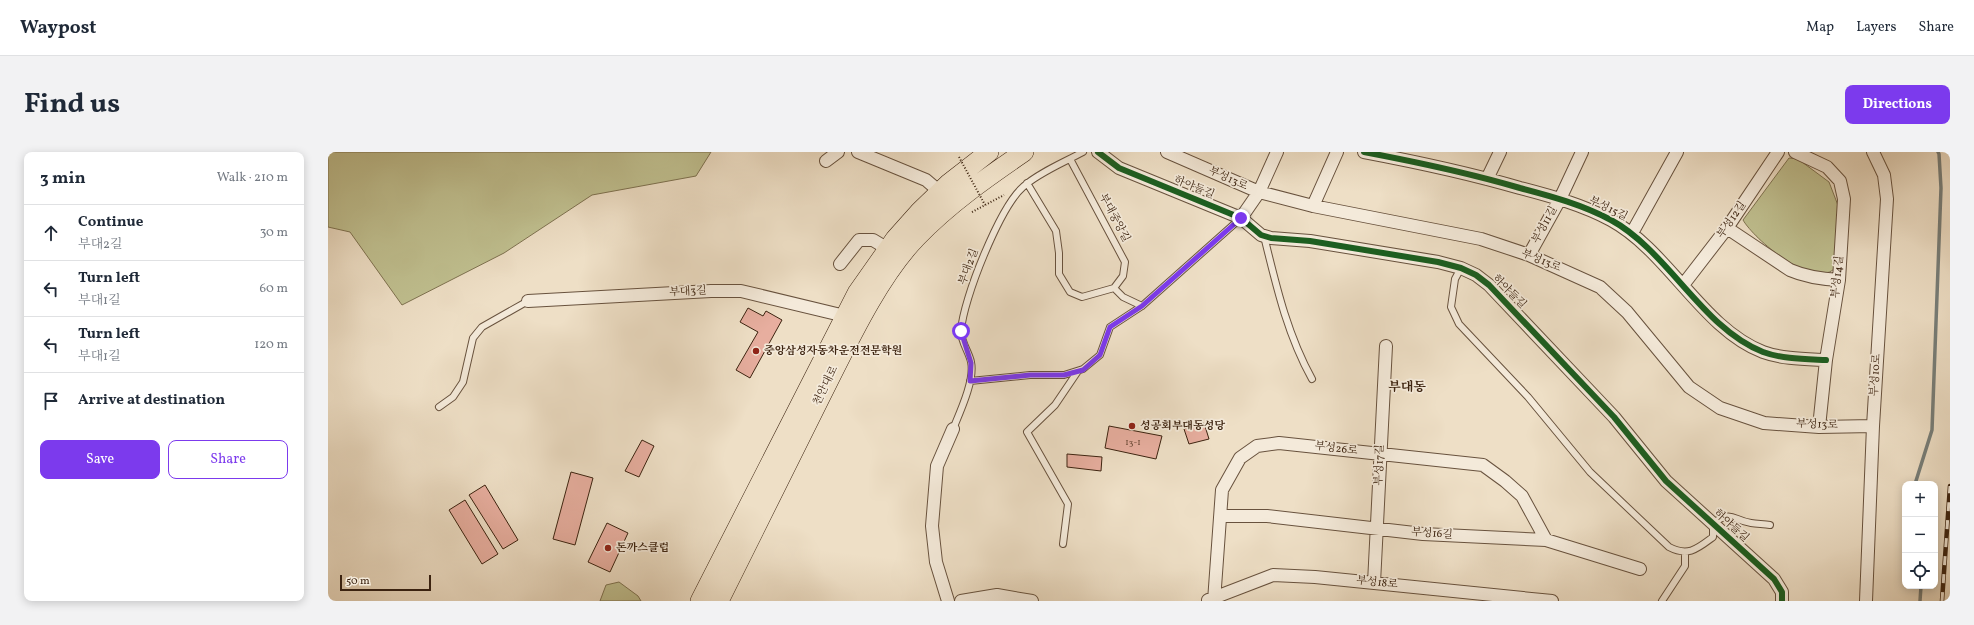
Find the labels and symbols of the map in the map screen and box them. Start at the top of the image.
street label: 부성13로 [1206,164,1250,195]
street label: 하야들길 [1171,173,1217,203]
street label: 부대중앙길 [1095,191,1133,245]
street label: 부성15길 [1586,193,1630,225]
street label: 부성12길 [1714,198,1750,242]
street label: 부성11길 [1529,204,1561,246]
route end [1232,209,1250,227]
street label: 부성13로 [1519,246,1564,276]
street label: 부대2길 [955,247,983,287]
street label: 부성14길 [1828,255,1848,299]
street label: 하야들길 [1489,272,1529,312]
street label: 부대3길 [669,284,707,300]
route start [952,322,970,340]
place label: 중앙삼성자동차운전전문학원 [764,344,902,359]
marker: 중앙삼성자동차운전전문학원 [751,346,761,356]
street label: 부성10로 [1867,353,1885,397]
street label: 천안대로 [810,363,842,408]
district label: 부대동 [1388,379,1426,397]
street label: 부성13로 [1796,417,1839,433]
place label: 성공회부대동성당 [1140,419,1225,434]
marker: 성공회부대동성당 [1127,421,1137,431]
house number: 13-1 [1125,436,1141,449]
street label: 부성26로 [1314,439,1359,459]
street label: 부성17길 [1372,444,1388,486]
street label: 하야들길 [1710,506,1752,546]
street label: 부성16길 [1411,525,1453,543]
place label: 돈까스클럽 [616,541,669,556]
marker: 돈까스클럽 [603,543,613,553]
scale bar [340,573,431,592]
street label: 부성18로 [1355,573,1399,593]

